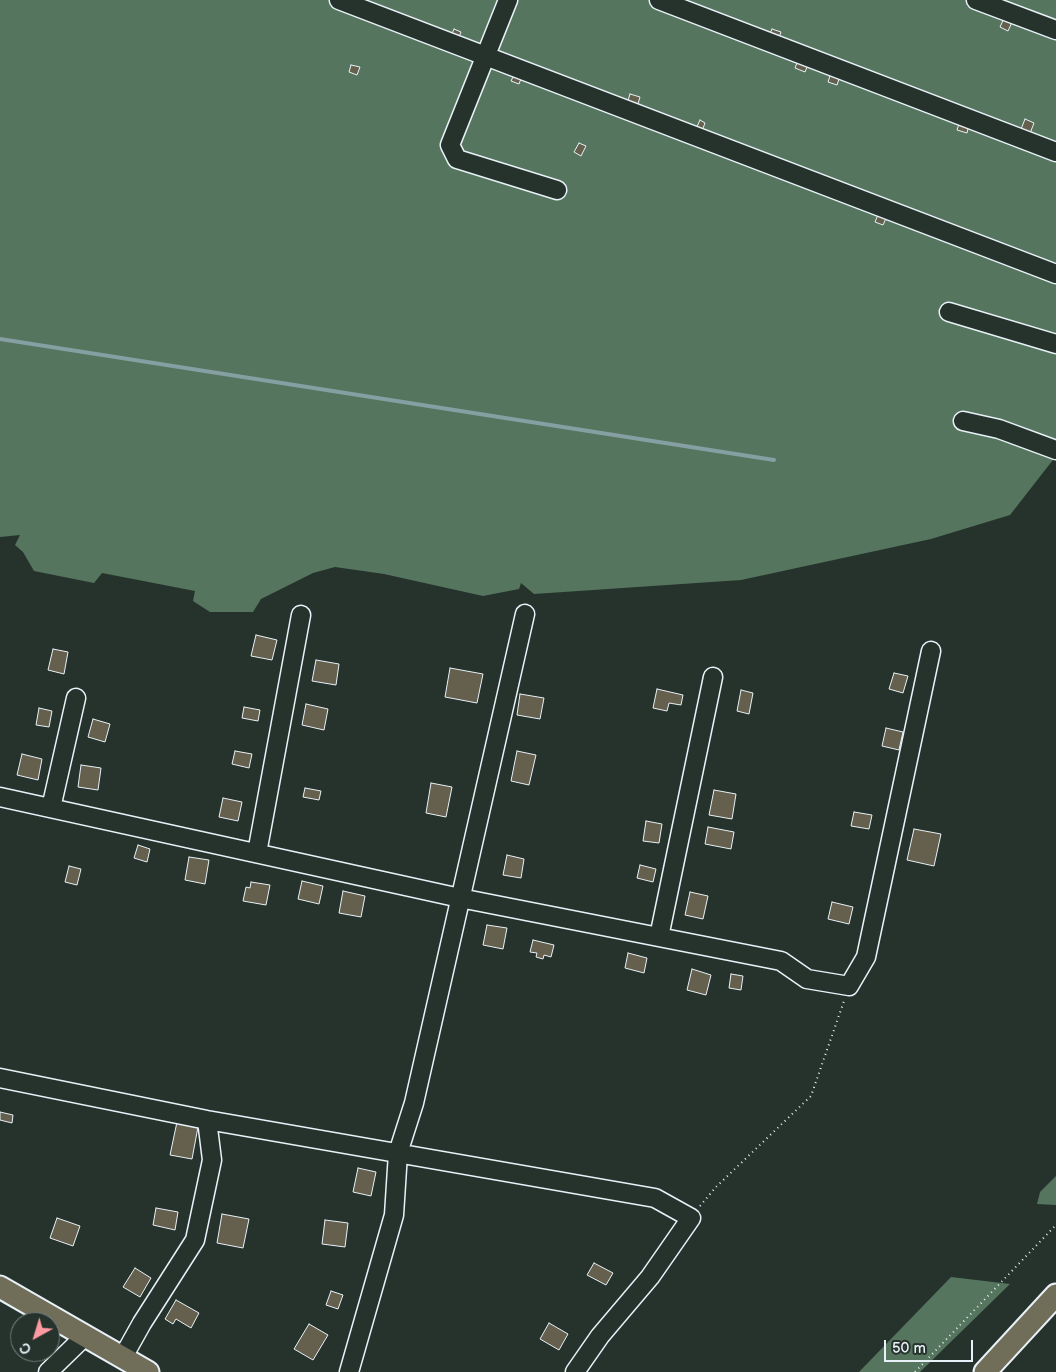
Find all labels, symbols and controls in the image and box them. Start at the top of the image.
north arrow [10,1312,60,1362]
scale bar [886,1330,975,1362]
text: С [17,1339,35,1358]
text: 50 m [892,1339,926,1358]

